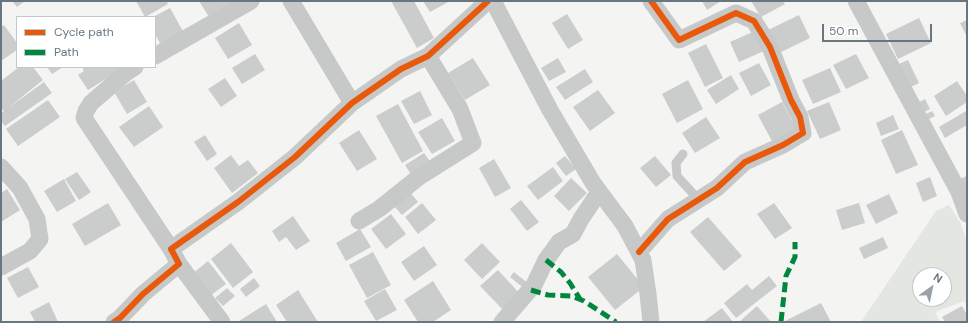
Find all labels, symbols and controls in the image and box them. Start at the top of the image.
legend [16,16,156,68]
scale bar [824,16,934,42]
text: 50 m [829,23,858,39]
text: Cycle path [54,24,114,40]
text: Path [54,44,79,60]
north arrow [912,267,952,307]
text: N [931,270,945,286]

